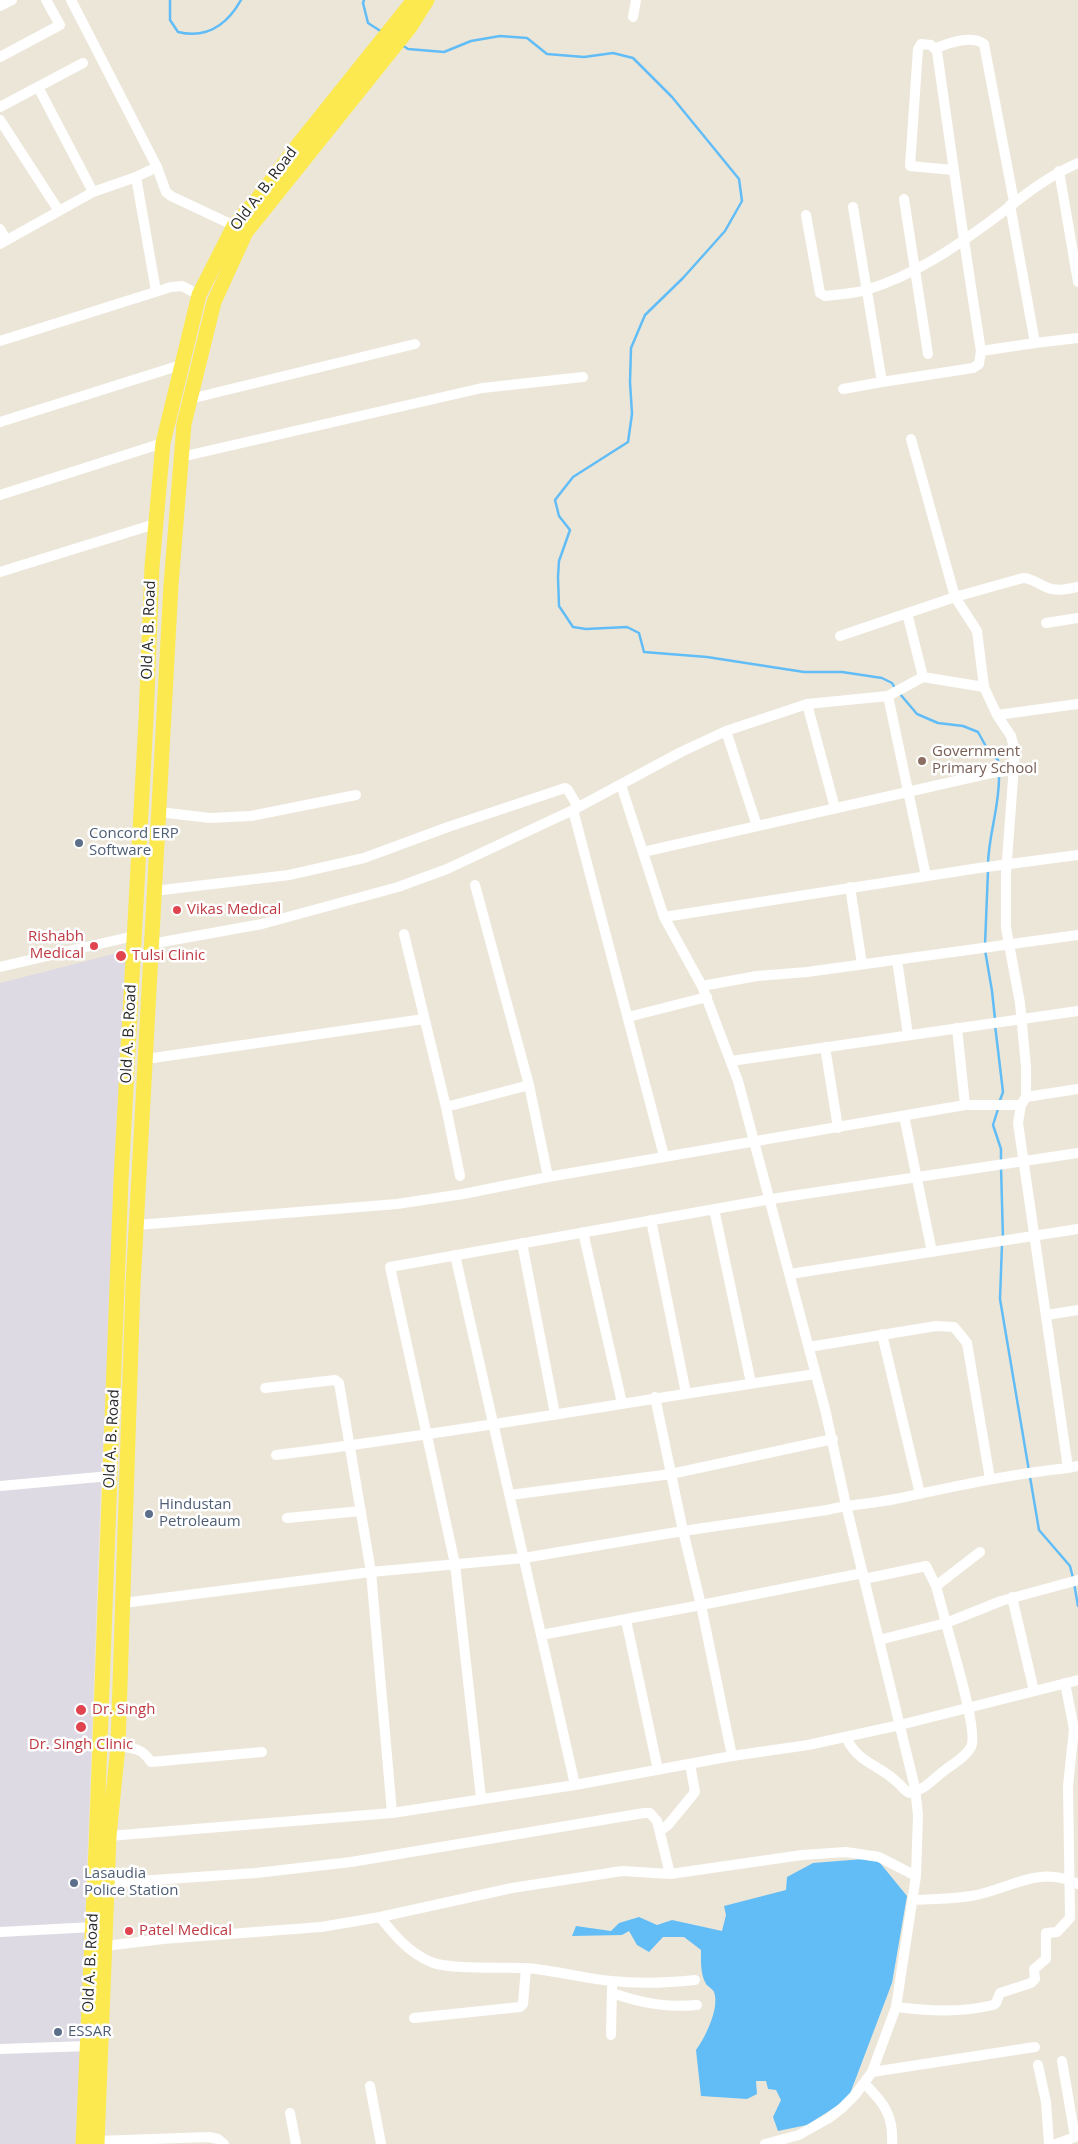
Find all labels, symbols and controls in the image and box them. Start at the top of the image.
street label: Old A. B. Road [227,144,301,234]
street label: Old A. B. Road [138,580,160,680]
place label: Government Primary School [932,743,1037,778]
marker: Government Primary School [916,755,928,767]
place label: Concord ERP Software [89,825,179,860]
marker: Concord ERP Software [73,837,85,849]
place label: Vikas Medical [187,901,281,919]
marker: Vikas Medical [171,904,183,916]
place label: Rishabh Medical [28,928,84,963]
marker: Rishabh Medical [88,940,100,952]
place label: Tulsi Clinic [132,947,205,965]
marker: Tulsi Clinic [114,949,128,963]
street label: Old A. B. Road [117,984,141,1084]
street label: Old A. B. Road [100,1389,124,1489]
place label: Hindustan Petroleaum [159,1496,241,1531]
marker: Hindustan Petroleaum [143,1508,155,1520]
place label: Dr. Singh [92,1701,155,1719]
marker: Dr. Singh [74,1703,88,1717]
marker: Dr. Singh Clinic [74,1720,88,1734]
place label: Dr. Singh Clinic [29,1736,133,1754]
place label: Lasaudia Police Station [84,1865,178,1900]
marker: Lasaudia Police Station [68,1877,80,1889]
street label: Old A. B. Road [79,1913,103,2013]
place label: Patel Medical [139,1922,232,1940]
marker: Patel Medical [123,1925,135,1937]
place label: ESSAR [68,2023,112,2041]
marker: ESSAR [52,2026,64,2038]

